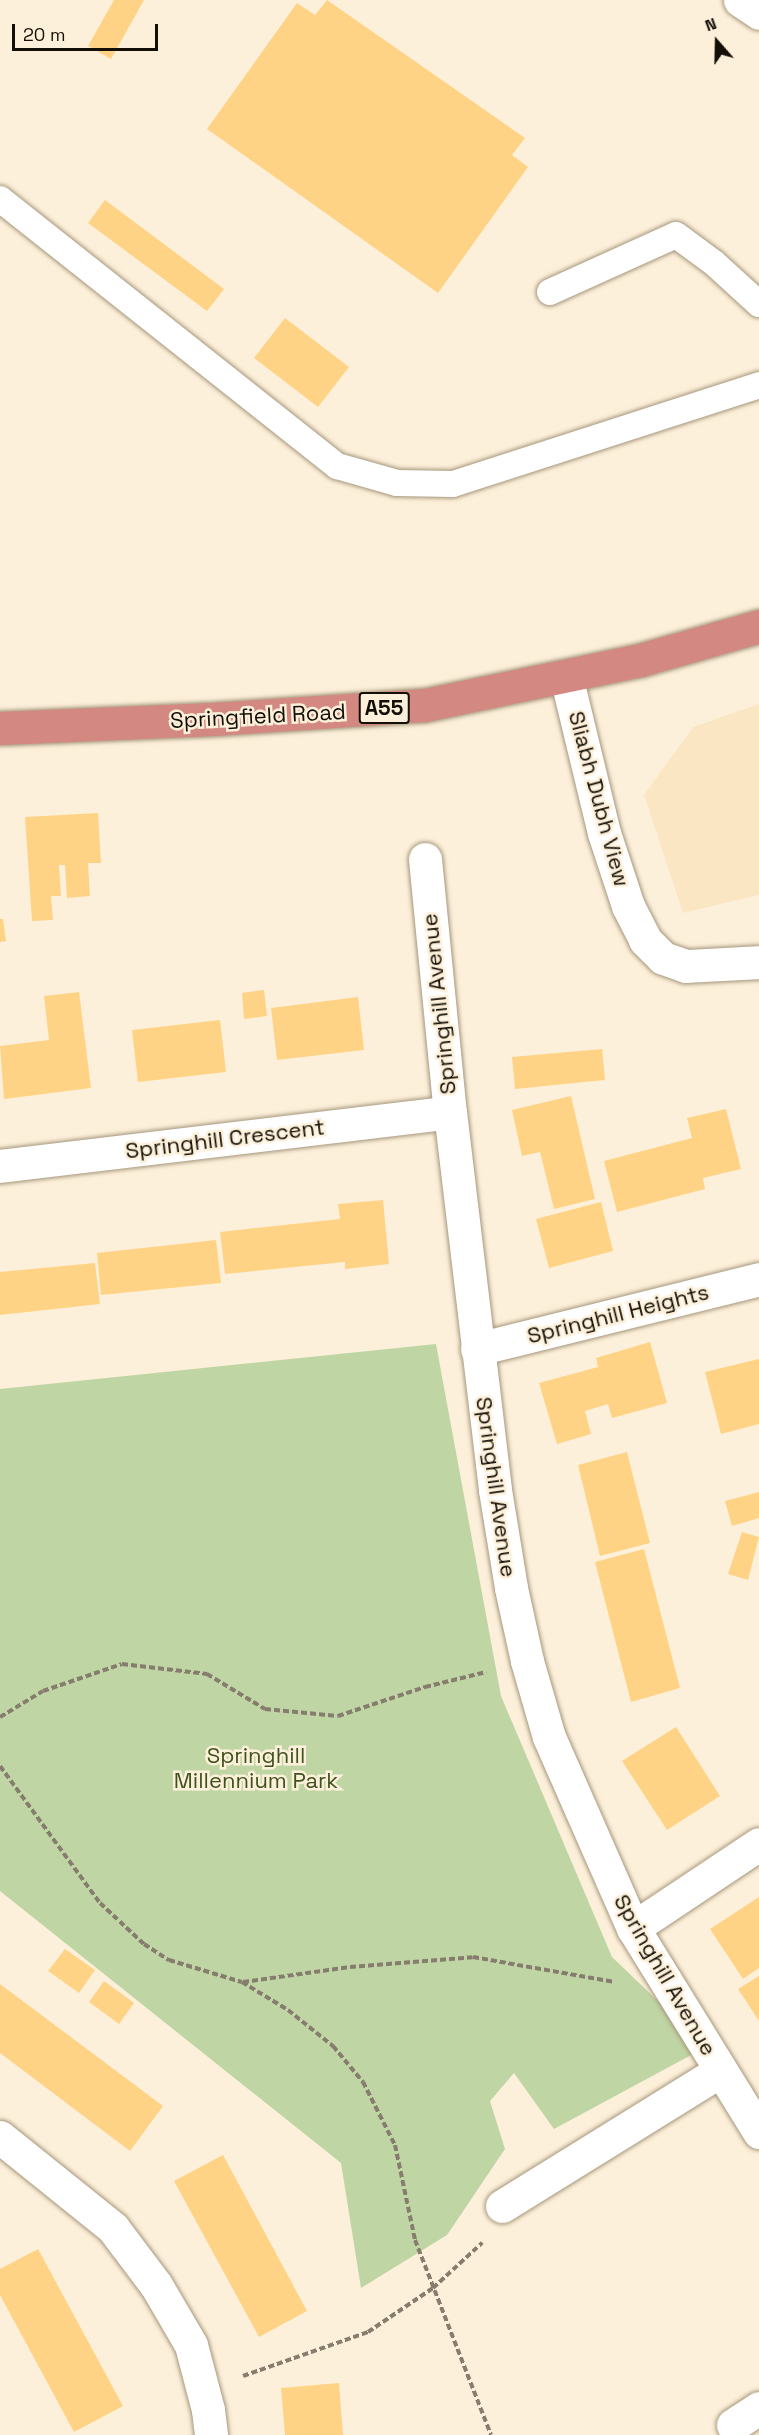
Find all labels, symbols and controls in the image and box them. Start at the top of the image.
scale bar [15,12,160,50]
north arrow [687,12,747,72]
text: N [702,13,719,36]
text: 20 m [23,23,66,46]
road number: A55 [358,690,410,726]
street label: Springfield Road [170,698,346,734]
street label: Sliabh Dubh View [563,708,635,890]
street label: Springhill Avenue [416,912,462,1096]
street label: Springhill Crescent [124,1114,326,1164]
street label: Springhill Heights [525,1279,711,1349]
street label: Springhill Avenue [470,1395,522,1579]
park label: Springhill Millennium Park [174,1742,338,1794]
street label: Springhill Avenue [608,1890,722,2060]

